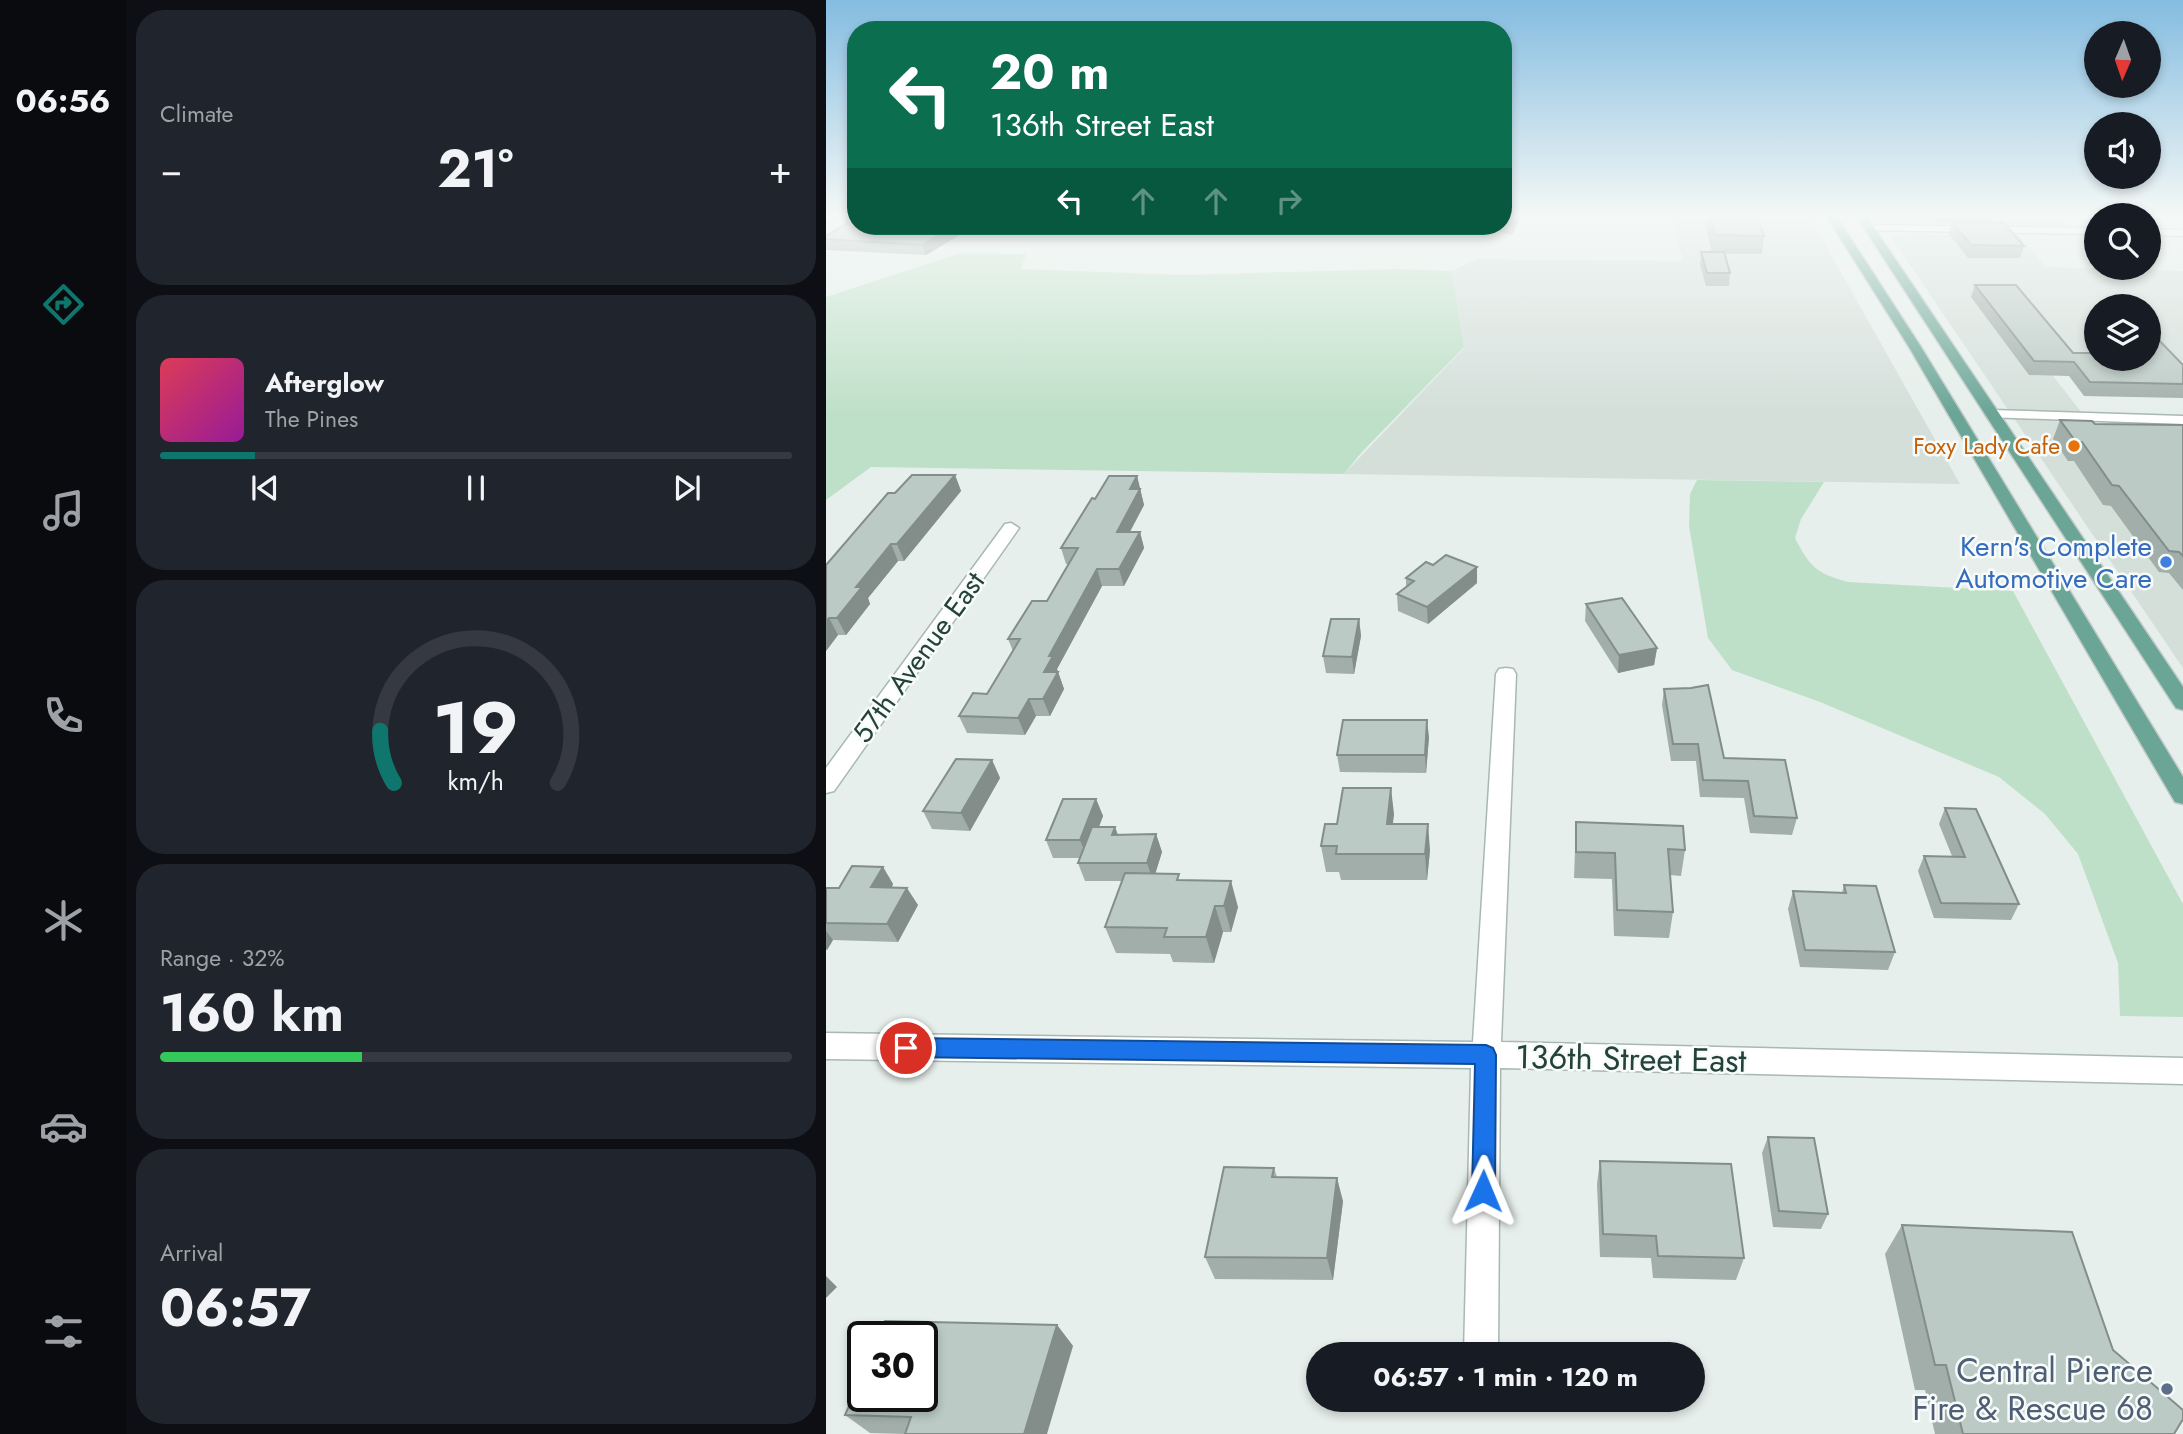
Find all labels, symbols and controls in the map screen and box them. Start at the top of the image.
north arrow [2084,21,2161,98]
map controls [2084,21,2161,371]
text: 20 m [990,37,1109,107]
icon: left [875,49,966,140]
text: 06:56 [16,78,110,124]
text: Climate [160,97,233,131]
text: 136th Street East [990,102,1214,148]
button: sound [2084,112,2161,189]
text: 21° [438,131,514,207]
text: − [160,142,182,197]
text: + [769,142,792,197]
icon: left [1051,182,1089,220]
icon: ahead [1124,182,1162,220]
icon: ahead [1197,182,1235,220]
icon: right [1270,182,1308,220]
button: search [2084,203,2161,280]
icon: directions [39,280,88,329]
button: layers [2084,294,2161,371]
text: Afterglow [265,364,384,402]
text: The Pines [265,402,358,436]
place label: Foxy Lady Cafe [1913,429,2060,463]
marker: Foxy Lady Cafe [2066,438,2082,454]
icon: previous [246,469,284,507]
icon: pause [457,469,495,507]
icon: next [668,469,706,507]
icon: music [39,486,88,535]
place label: Kern's Complete Automotive Care [1955,526,2152,599]
marker: Kern's Complete Automotive Care [2158,554,2174,570]
street label: 57th Avenue East [842,563,995,751]
text: 19 [433,675,519,780]
icon: phone [39,691,88,740]
text: km/h [448,763,504,799]
icon: climate [39,896,88,945]
text: Range · 32% [160,941,285,975]
text: 160 km [160,975,344,1051]
pin [876,1018,936,1078]
icon: arrive [887,1029,925,1067]
street label: 136th Street East [1515,1033,1747,1084]
icon: car [39,1102,88,1151]
position arrow [1446,1154,1520,1228]
text: Arrival [160,1236,223,1270]
text: 06:57 [160,1270,311,1346]
icon: filters [39,1307,88,1356]
speed limit sign: 30 [847,1321,938,1412]
place label: Central Pierce Fire & Rescue 68 [1912,1347,2153,1432]
text: 06:57 · 1 min · 120 m [1373,1358,1638,1396]
marker: Central Pierce Fire & Rescue 68 [2159,1381,2175,1397]

